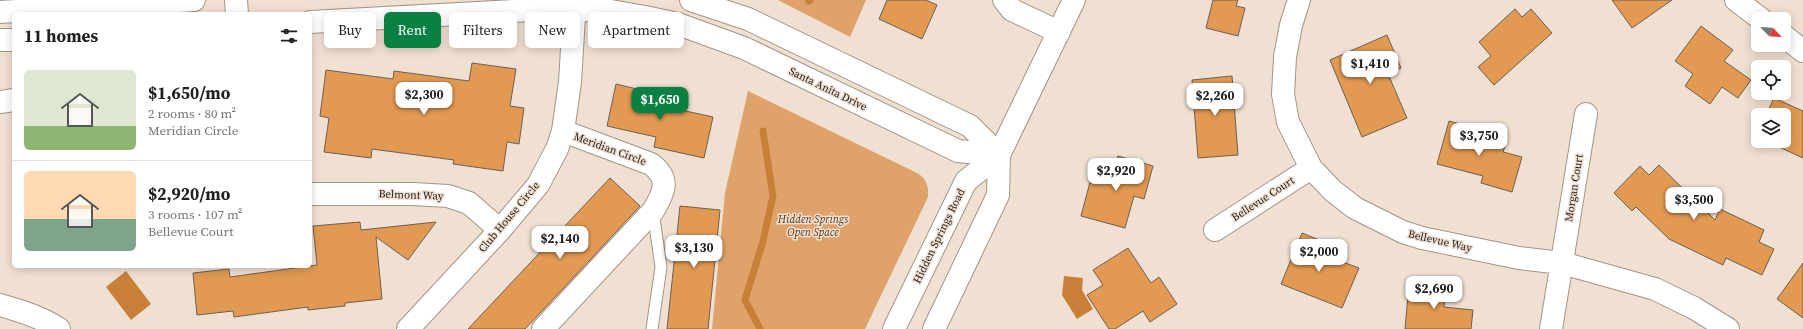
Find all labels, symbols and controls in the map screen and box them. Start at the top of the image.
chip: Buy [324,12,376,48]
chip: Rent [384,12,441,48]
chip: Filters [449,12,517,48]
chip: New [525,12,580,48]
chip: Apartment [588,12,684,48]
north arrow [1751,12,1791,52]
map controls [1751,12,1791,148]
text: 11 homes [24,24,98,48]
icon: filters [278,25,300,47]
pin: $1,410 [1337,51,1403,85]
text: $1,410 [1350,55,1390,72]
button: locate [1751,60,1791,100]
street label: Santa Anita Drive [786,64,870,115]
text: $1,650/mo [148,81,230,105]
pin: $2,300 [391,82,457,116]
pin: $2,260 [1182,83,1248,117]
icon: home [56,86,104,134]
text: $2,300 [404,86,444,103]
pin: $1,650 [627,87,693,121]
text: $2,260 [1195,87,1235,104]
text: $1,650 [640,91,680,108]
text: 2 rooms · 80 m² [148,105,236,122]
button: layers [1751,108,1791,148]
text: Meridian Circle [148,122,238,139]
pin: $3,750 [1446,123,1512,157]
text: $3,750 [1459,127,1499,144]
street label: Meridian Circle [572,129,649,169]
street label: Morgan Court [1561,153,1587,223]
pin: $2,920 [1083,158,1149,192]
text: $2,920 [1096,162,1136,179]
street label: Bellevue Court [1229,173,1298,225]
street label: Club House Circle [475,178,543,256]
text: $2,920/mo [148,182,230,206]
street label: Hidden Springs Road [910,185,969,286]
street label: Belmont Way [378,186,444,204]
icon: home [56,187,104,235]
pin: $3,500 [1661,187,1727,221]
text: $3,500 [1674,191,1714,208]
text: 3 rooms · 107 m² [148,206,243,223]
park label: Hidden Springs Open Space [777,212,848,240]
text: Bellevue Court [148,223,233,240]
pin: $2,140 [527,226,593,260]
street label: Bellevue Way [1407,226,1474,256]
text: $2,140 [540,230,580,247]
pin: $3,130 [661,235,727,269]
text: $3,130 [674,239,714,256]
pin: $2,000 [1286,239,1352,273]
text: $2,000 [1299,243,1339,260]
pin: $2,690 [1401,276,1467,310]
text: $2,690 [1414,280,1454,297]

